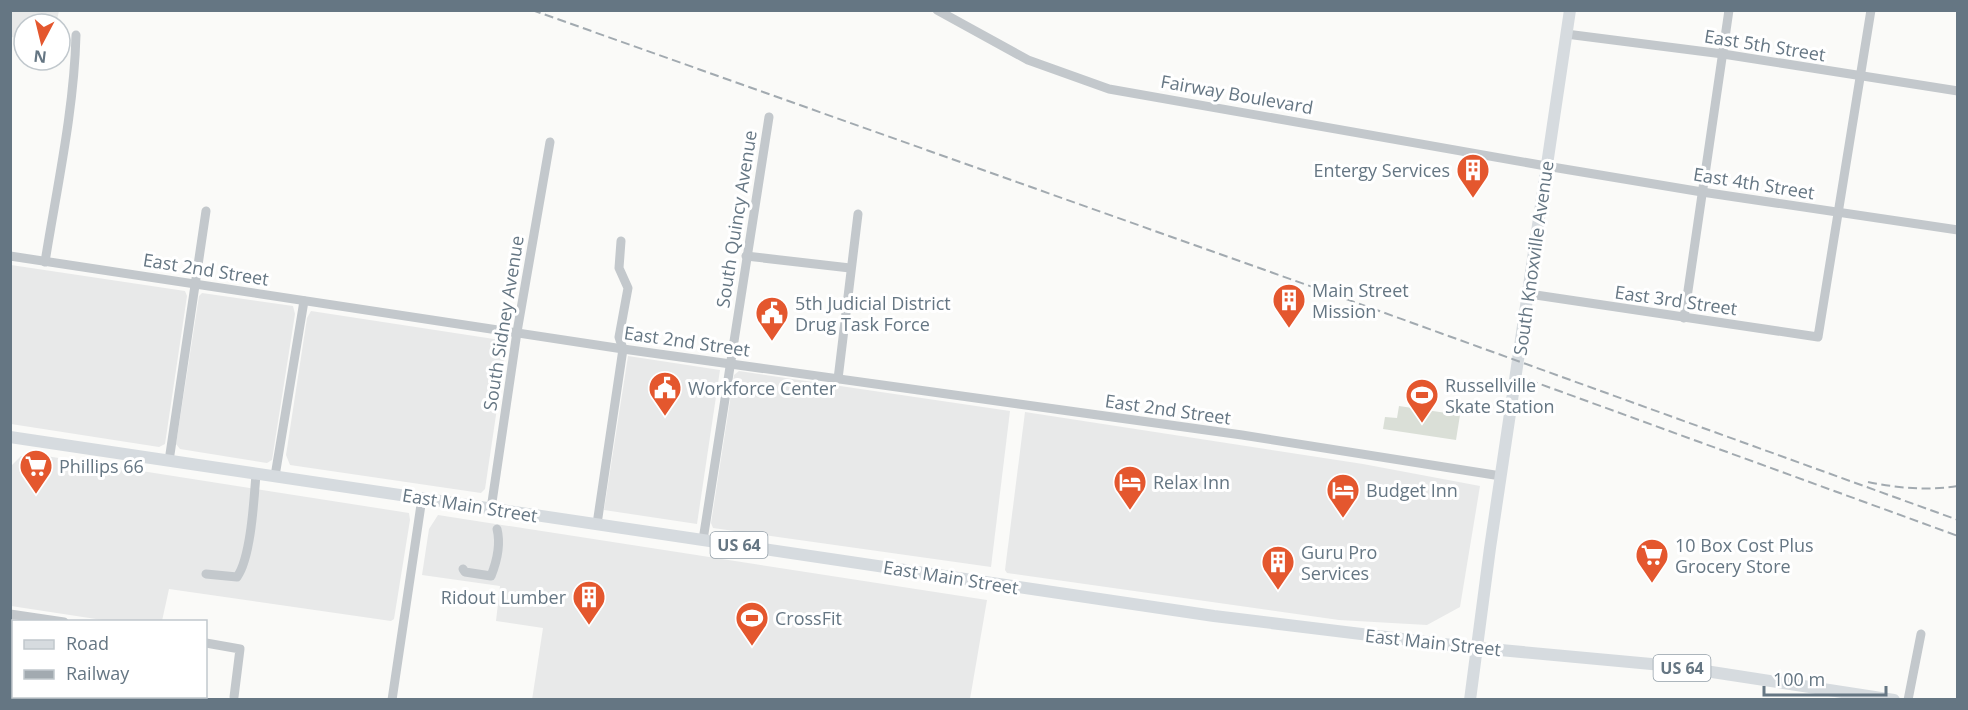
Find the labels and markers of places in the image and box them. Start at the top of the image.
building icon: Entergy Services [1455,152,1491,199]
place label: Entergy Services [1313,158,1450,182]
place label: Main Street Mission [1312,278,1409,323]
building icon: Main Street Mission [1271,282,1307,329]
place label: 5th Judicial District Drug Task Force [795,291,951,336]
public building icon: 5th Judicial District Drug Task Force [754,295,790,342]
public building icon: Workforce Center [647,370,683,417]
place label: Russellville Skate Station [1445,373,1555,418]
place label: Workforce Center [688,376,837,400]
sports icon: Russellville Skate Station [1404,377,1440,424]
supermarket icon: Phillips 66 [18,448,54,495]
place label: Phillips 66 [59,454,144,478]
hotel icon: Relax Inn [1112,464,1148,511]
place label: Relax Inn [1153,470,1230,494]
hotel icon: Budget Inn [1325,472,1361,519]
place label: Budget Inn [1366,478,1458,502]
place label: 10 Box Cost Plus Grocery Store [1675,533,1814,578]
supermarket icon: 10 Box Cost Plus Grocery Store [1634,537,1670,584]
place label: Guru Pro Services [1301,540,1377,585]
building icon: Guru Pro Services [1260,544,1296,591]
building icon: Ridout Lumber [571,579,607,626]
place label: Ridout Lumber [441,585,567,609]
sports icon: CrossFit [734,600,770,647]
place label: CrossFit [775,606,842,630]

